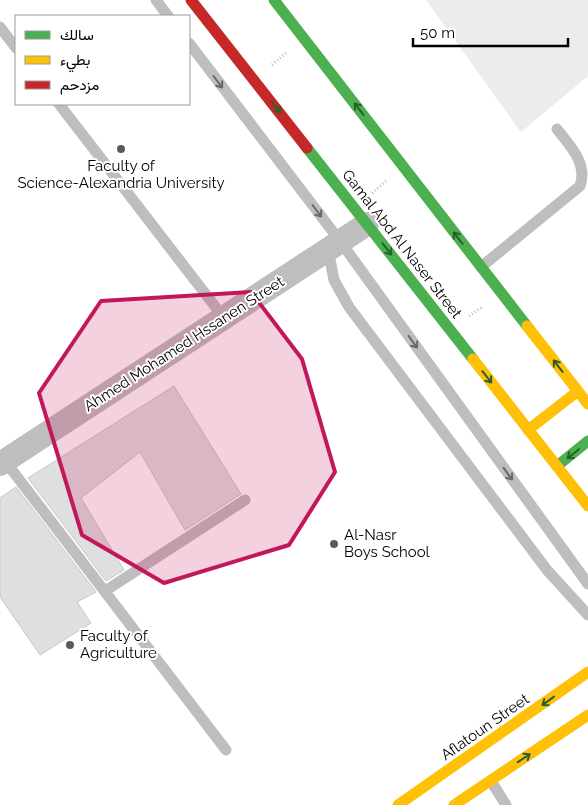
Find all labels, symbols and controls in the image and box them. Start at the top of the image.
legend [15,15,190,105]
scale bar [413,15,568,47]
text: 50 m [420,24,455,42]
text: سالك [60,26,94,44]
text: بطيء [60,51,90,73]
one-way arrow [213,75,224,88]
text: مزدحم [60,76,99,95]
one-way arrow [270,100,281,113]
one-way arrow [353,103,364,116]
marker: Faculty of Science-Alexandria University [115,143,127,155]
place label: Faculty of Science-Alexandria University [17,157,225,192]
street label: Gamal Abd Al Naser Street [338,166,466,322]
one-way arrow [312,204,322,218]
one-way arrow [453,232,464,245]
one-way arrow [381,242,392,255]
street label: Ahmed Mohamed Hssanen Street [81,273,287,415]
one-way arrow [408,335,418,349]
one-way arrow [553,359,563,373]
one-way arrow [481,370,492,383]
one-way arrow [566,448,579,459]
one-way arrow [503,467,513,481]
place label: Al-Nasr Boys School [344,526,431,561]
marker: Al-Nasr Boys School [328,538,340,550]
place label: Faculty of Agriculture [80,627,157,662]
marker: Faculty of Agriculture [64,639,76,651]
street label: Aflatoun Street [437,690,533,764]
one-way arrow [542,695,556,706]
one-way arrow [517,753,531,763]

